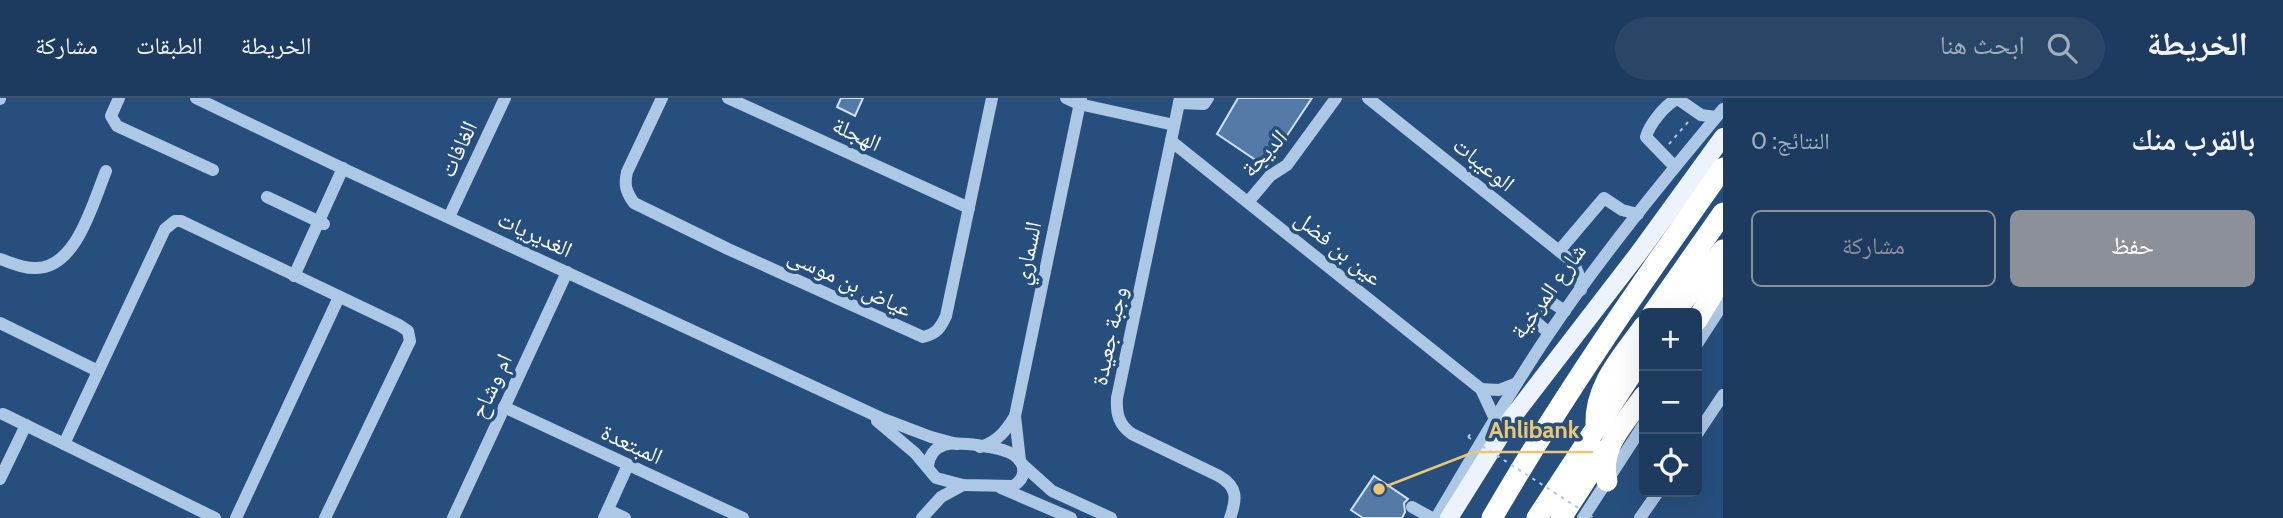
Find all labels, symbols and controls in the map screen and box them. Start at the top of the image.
search box [1615,17,2105,80]
text: الخريطة [2147,23,2248,63]
text: ابحث هنا [1940,29,2025,61]
icon: search [2043,29,2081,67]
text: مشاركة [35,31,98,60]
text: الطبقات [136,31,203,60]
text: الخريطة [241,31,311,60]
street label: الهجلة [828,111,886,157]
street label: الغافات [433,116,483,182]
text: بالقرب منك [2131,121,2255,158]
street label: الديحة [1235,123,1293,183]
text: النتائج: 0 [1751,127,1830,155]
street label: الوعيبات [1447,131,1521,197]
street label: عين بن فضل [1290,204,1389,292]
street label: الغديريات [493,205,577,263]
button: مشاركة [1751,210,1996,287]
button: حفظ [2010,210,2255,287]
street label: السماري [1007,219,1052,288]
street label: شارع المرخية [1504,238,1593,345]
street label: عياض بن موسى [784,241,917,323]
street label: وجبة جعيدة [1085,284,1133,388]
map controls [1639,308,1702,497]
button: + [1639,308,1702,371]
street label: ام وشاح [464,349,520,424]
button: − [1639,371,1702,434]
callout: Ahlibank [1474,407,1593,452]
text: Ahlibank [1489,415,1580,444]
street label: المبتعدة [597,418,667,470]
button: locate [1639,434,1702,497]

